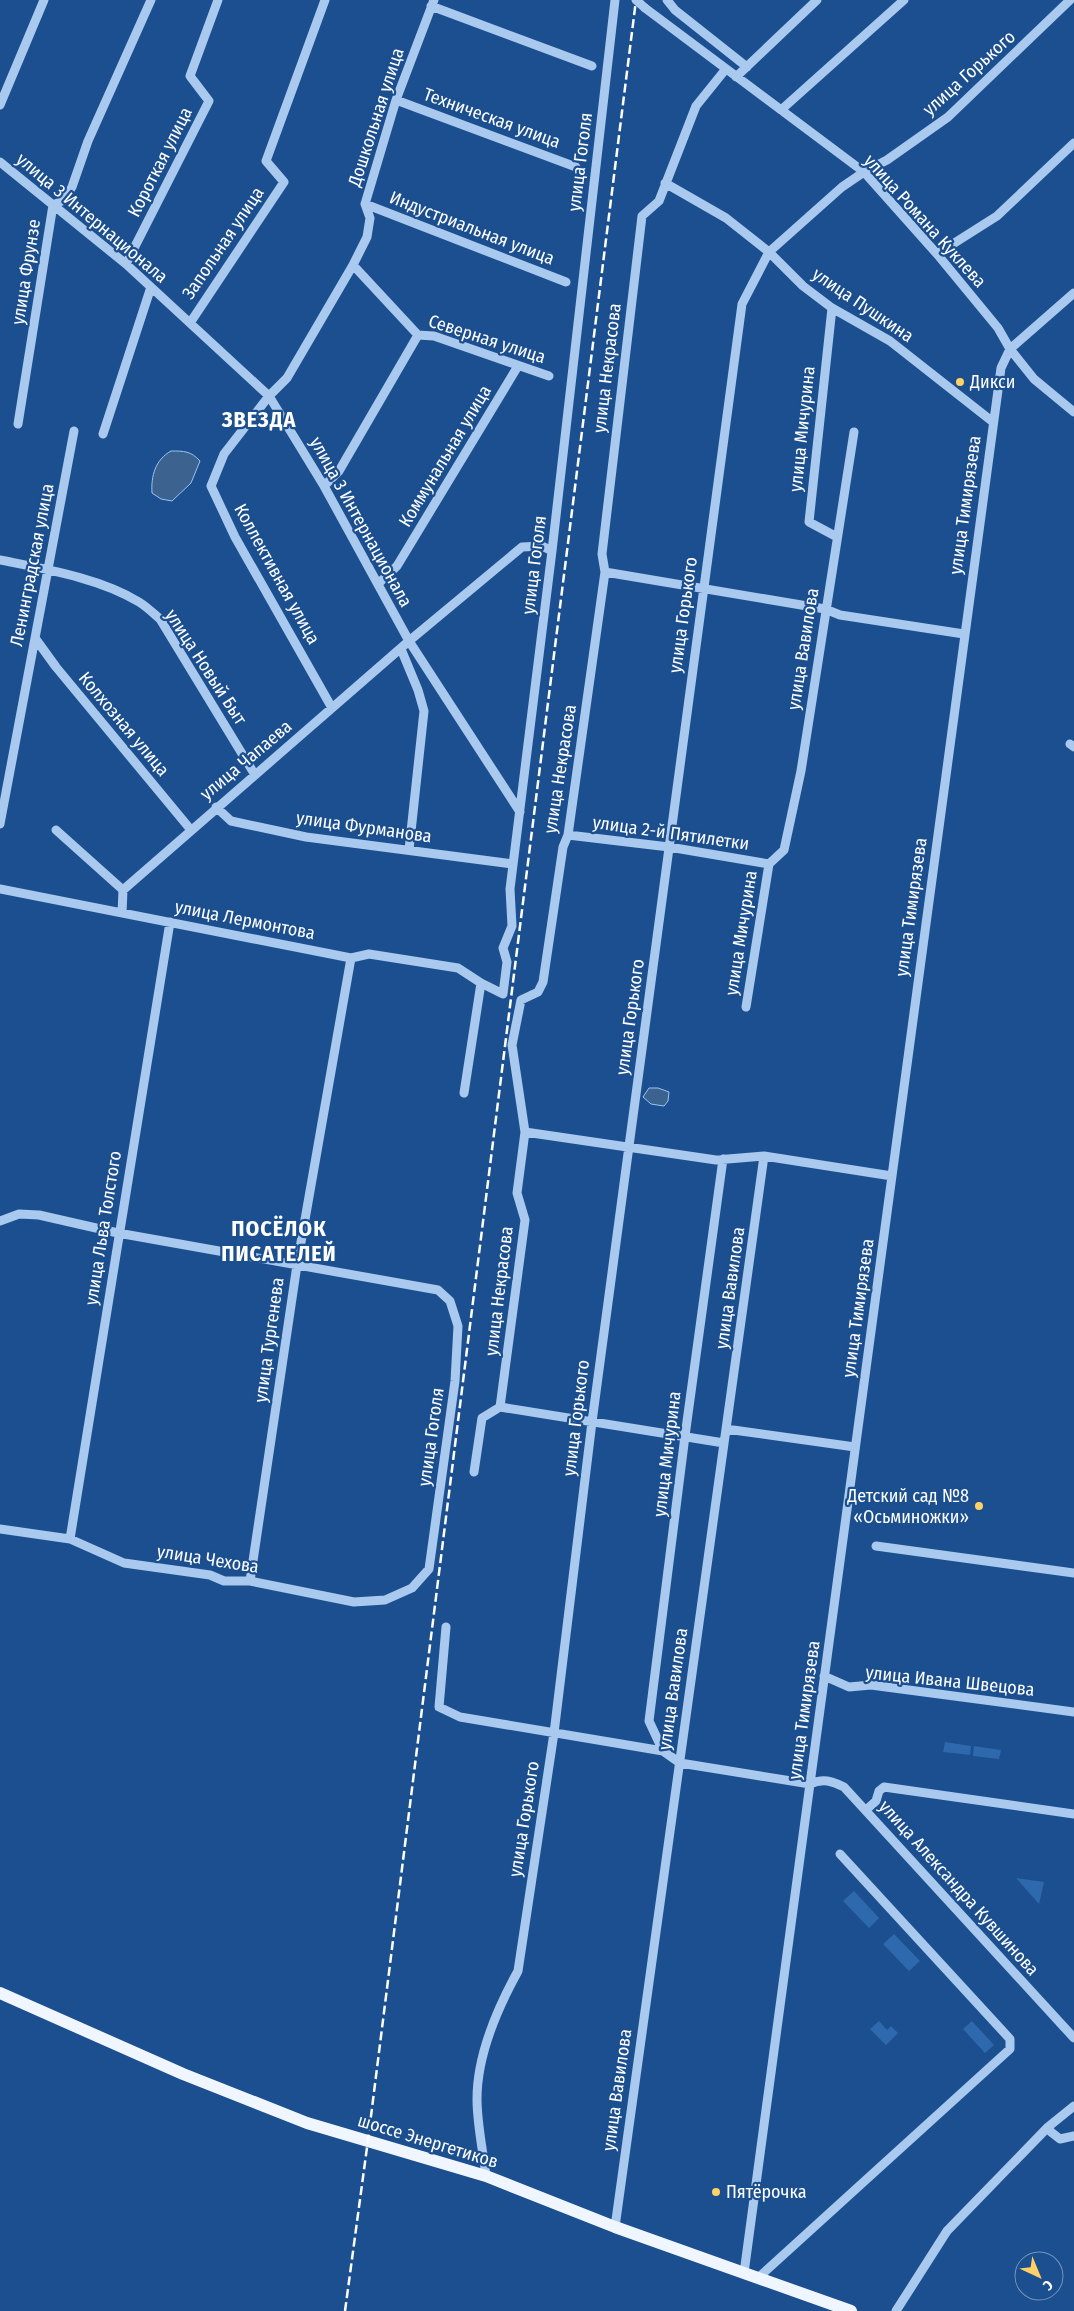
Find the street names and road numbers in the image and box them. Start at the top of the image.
street label: улица Горького [918,26,1020,120]
street label: Дошкольная улица [343,45,409,190]
street label: Техническая улица [421,83,564,153]
street label: Короткая улица [123,103,197,220]
street label: улица Гоголя [563,111,597,213]
street label: улица 3 Интернационала [12,148,172,288]
street label: улица Романа Куклева [859,150,991,292]
street label: Запольная улица [177,183,269,303]
street label: Индустриальная улица [386,186,558,270]
street label: улица Фрунзе [7,218,45,326]
street label: улица Пушкина [808,263,918,347]
street label: улица Некрасова [588,302,626,434]
street label: Северная улица [426,310,548,368]
street label: улица Мичурина [784,365,820,493]
street label: Коммунальная улица [394,381,496,531]
street label: улица 3 Интернационала [305,433,417,611]
street label: улица Тимирязева [944,434,986,576]
street label: Ленинградская улица [5,481,59,648]
street label: Коллективная улица [229,500,325,648]
street label: улица Гоголя [517,514,551,616]
street label: улица Горького [664,556,702,674]
street label: улица Вавилова [783,586,824,712]
street label: улица Новый Быт [160,605,252,729]
street label: Колхозная улица [74,667,174,781]
street label: улица Некрасова [539,703,581,835]
street label: улица Чапаева [196,715,296,805]
street label: улица Фурманова [295,807,433,847]
street label: улица 2-й Пятилетки [591,811,751,855]
street label: улица Тимирязева [890,836,932,978]
street label: улица Мичурина [720,869,762,997]
street label: улица Лермонтова [173,896,317,944]
street label: улица Горького [611,958,649,1076]
street label: улица Льва Толстого [80,1149,126,1307]
street label: улица Некрасова [480,1225,518,1357]
street label: улица Вавилова [711,1225,749,1350]
street label: улица Тимирязева [837,1237,879,1379]
street label: улица Тургенева [249,1276,289,1404]
street label: улица Горького [558,1359,594,1477]
street label: улица Гоголя [413,1386,449,1488]
street label: улица Мичурина [648,1390,686,1518]
street label: улица Чехова [156,1540,261,1578]
street label: улица Вавилова [654,1626,692,1751]
street label: улица Тимирязева [783,1639,825,1781]
street label: улица Ивана Швецова [864,1661,1036,1701]
street label: улица Горького [504,1760,544,1878]
street label: улица Александра Кувшинова [874,1796,1044,1980]
street label: улица Вавилова [598,2027,636,2152]
street label: шоссе Энергетиков [355,2109,501,2173]

